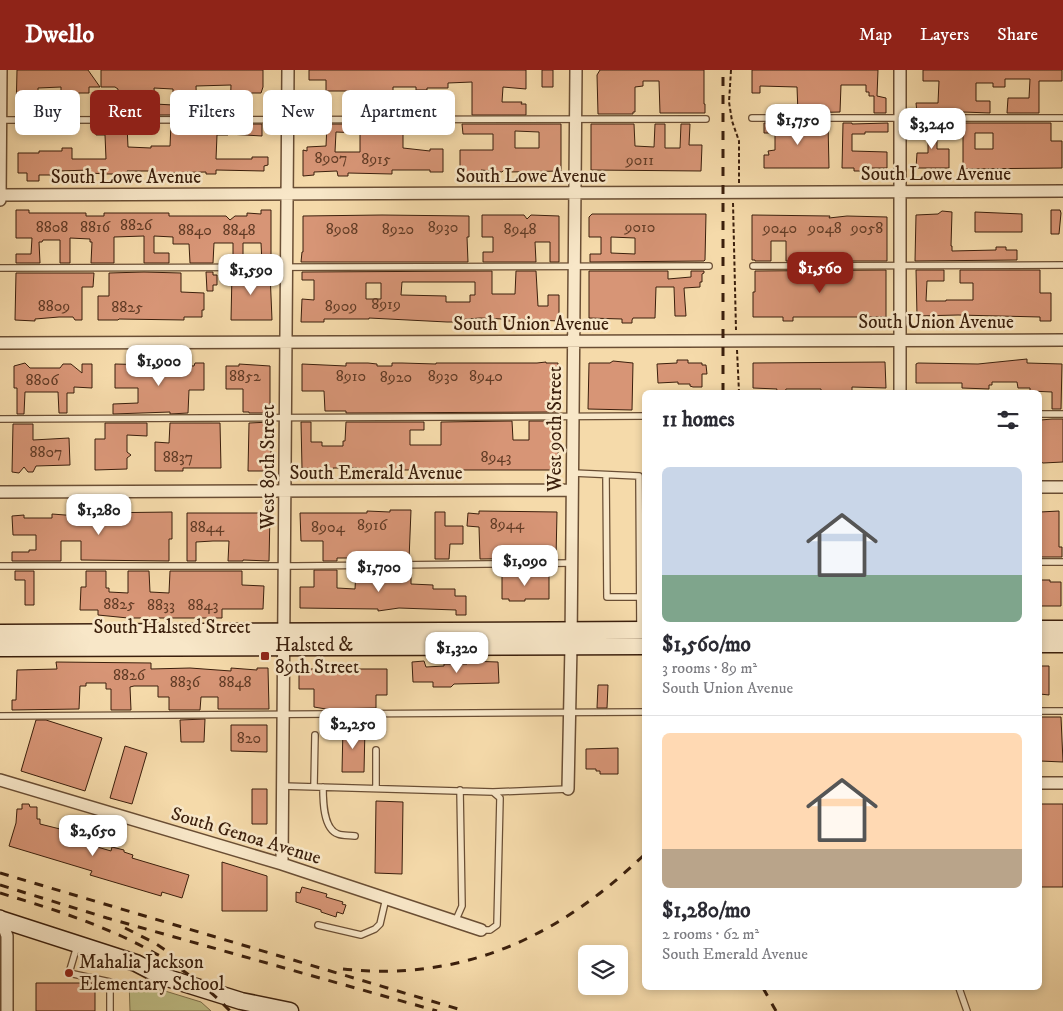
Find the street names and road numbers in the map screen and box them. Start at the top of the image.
street label: South Lowe Avenue [861,163,1011,186]
street label: South Lowe Avenue [456,165,606,188]
street label: South Lowe Avenue [51,166,201,189]
street label: South Union Avenue [858,311,1014,334]
street label: South Union Avenue [453,313,609,336]
street label: West 90th Street [544,366,567,493]
street label: West 89th Street [257,405,280,530]
street label: South Emerald Avenue [289,462,463,485]
street label: South Halsted Street [93,616,251,639]
street label: South Genoa Avenue [168,802,324,870]

